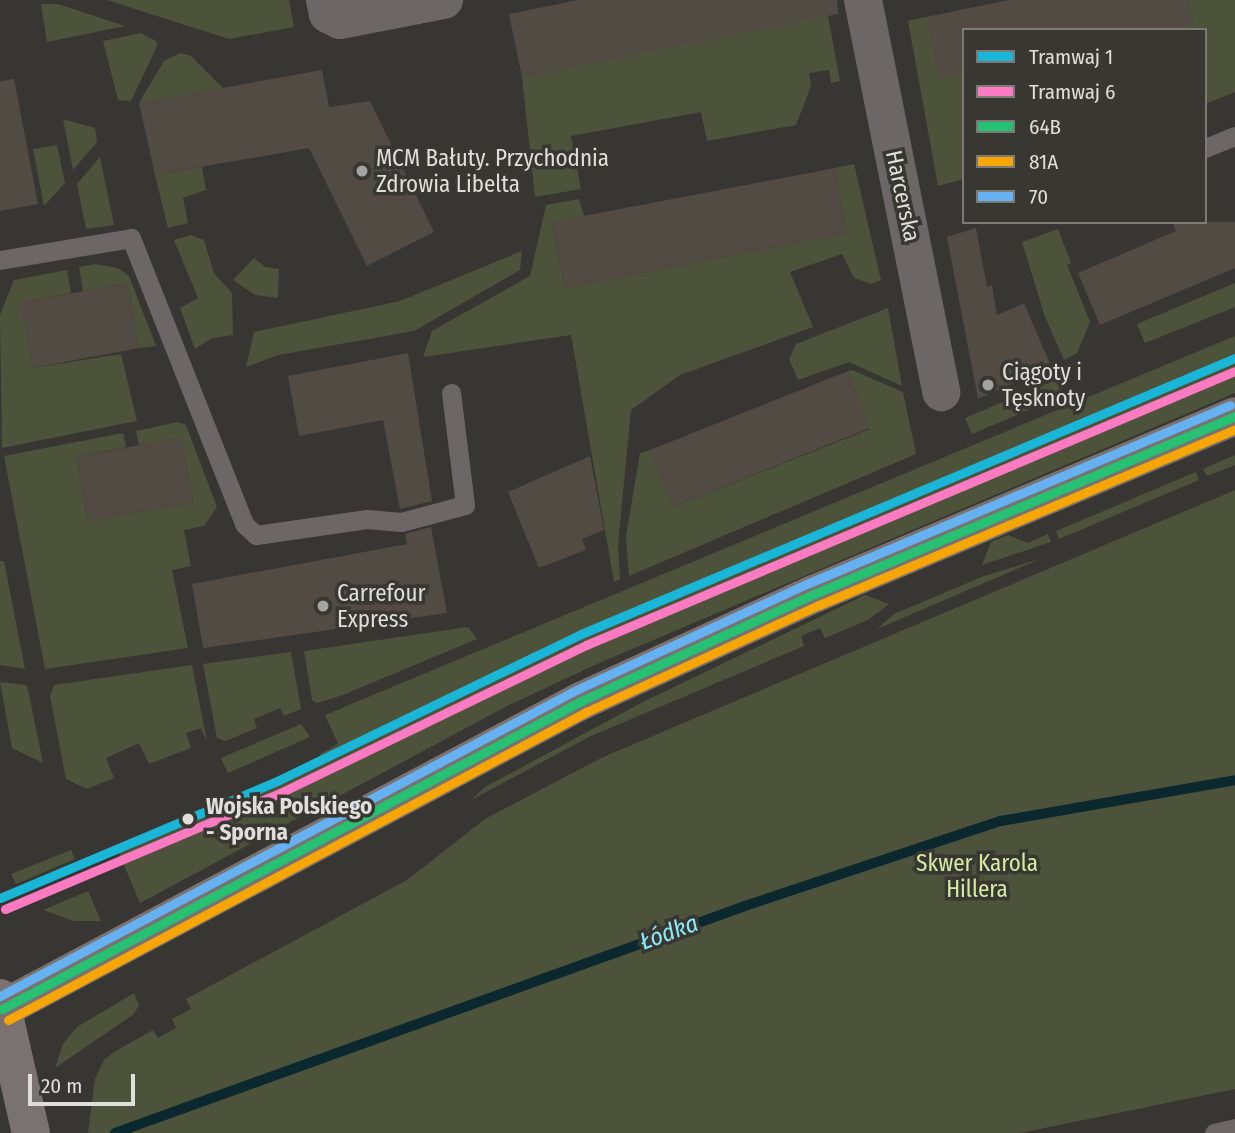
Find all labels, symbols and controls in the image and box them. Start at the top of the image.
legend [962,28,1207,224]
text: Tramwaj 1 [1029,44,1113,70]
text: Tramwaj 6 [1029,79,1115,105]
text: 64B [1029,114,1061,140]
place label: MCM Bałuty. Przychodnia Zdrowia Libelta [376,144,609,198]
street label: Harcerska [880,148,926,244]
text: 81A [1029,149,1058,175]
marker: MCM Bałuty. Przychodnia Zdrowia Libelta [354,163,370,179]
text: 70 [1029,184,1048,210]
place label: Ciągoty i Tęsknoty [1002,358,1085,412]
marker: Ciągoty i Tęsknoty [980,377,996,393]
place label: Carrefour Express [337,579,425,633]
marker: Carrefour Express [315,598,331,614]
place label: Wojska Polskiego - Sporna [206,792,372,846]
marker: Wojska Polskiego - Sporna [177,808,199,830]
park label: Skwer Karola Hillera [916,849,1038,903]
water label: Łódka [636,909,702,957]
scale bar [32,1060,138,1104]
text: 20 m [41,1073,82,1099]

